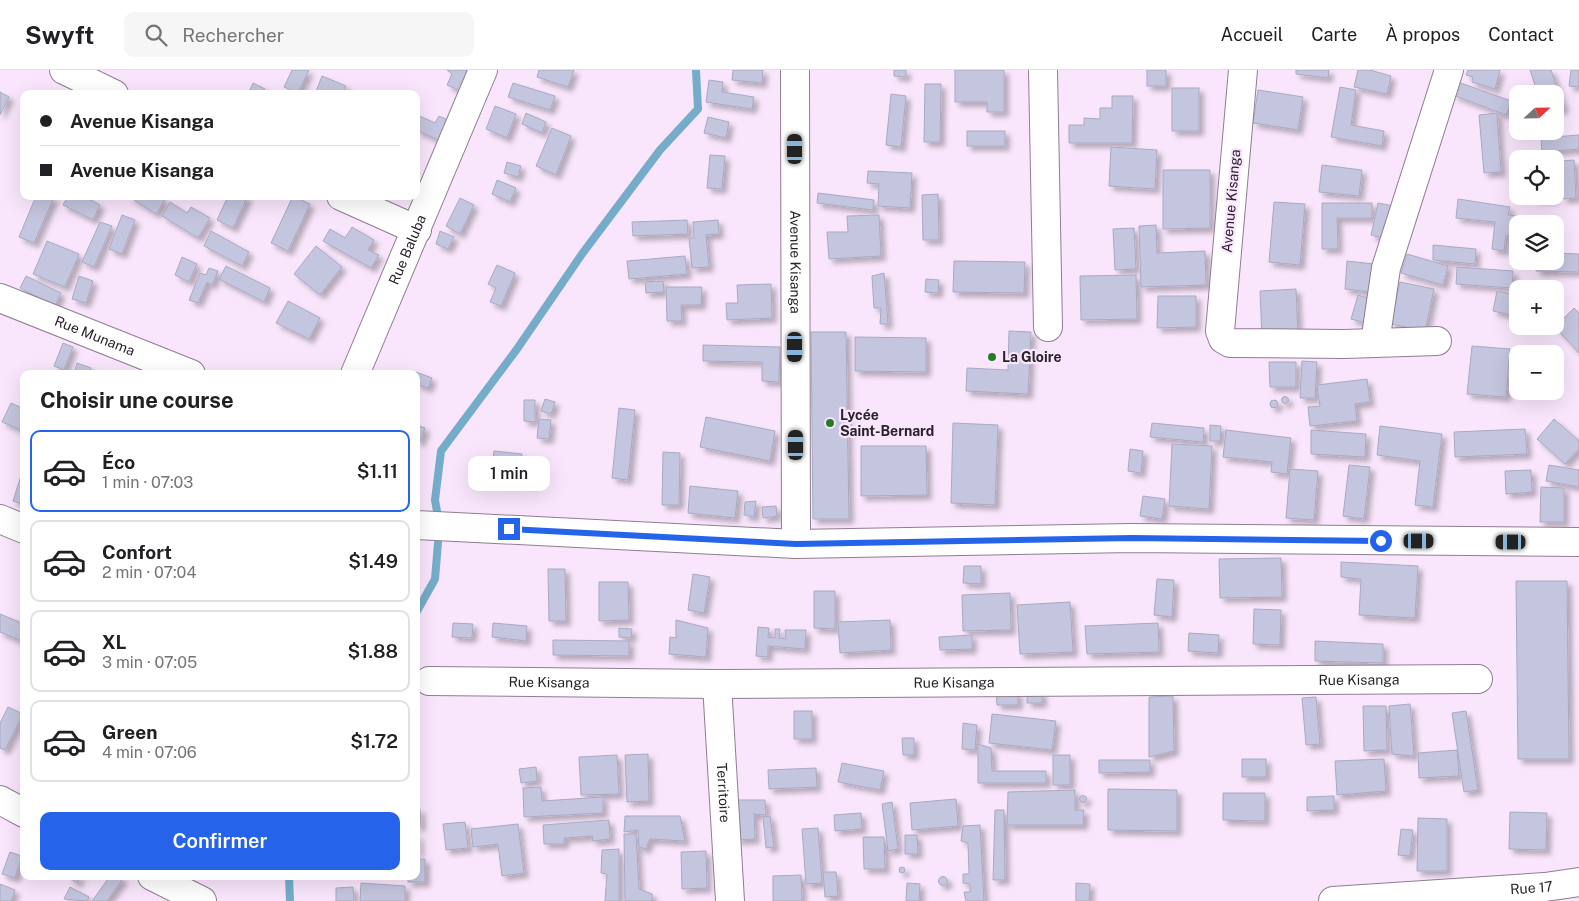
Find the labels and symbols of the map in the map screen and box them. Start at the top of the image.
north arrow [1509,85,1564,140]
car [787,134,802,164]
street label: Avenue Kisanga [1219,149,1243,253]
street label: Avenue Kisanga [787,210,804,314]
street label: Rue Baluba [386,212,429,287]
street label: Rue Munama [52,313,137,359]
car [787,332,802,362]
place label: La Gloire [1002,349,1062,365]
marker: La Gloire [986,351,998,363]
place label: Lycée Saint-Bernard [840,407,934,439]
marker: Lycée Saint-Bernard [824,417,836,429]
car [788,430,803,460]
callout: 1 min [468,456,550,492]
route end [498,518,520,540]
route start [1370,530,1392,552]
car [1404,534,1434,549]
car [1496,535,1526,550]
street label: Rue Kisanga [1318,672,1400,688]
street label: Rue Kisanga [508,674,590,691]
street label: Rue Kisanga [913,674,995,691]
street label: Territoire [714,762,733,823]
street label: Rue 17 [1510,878,1554,897]

